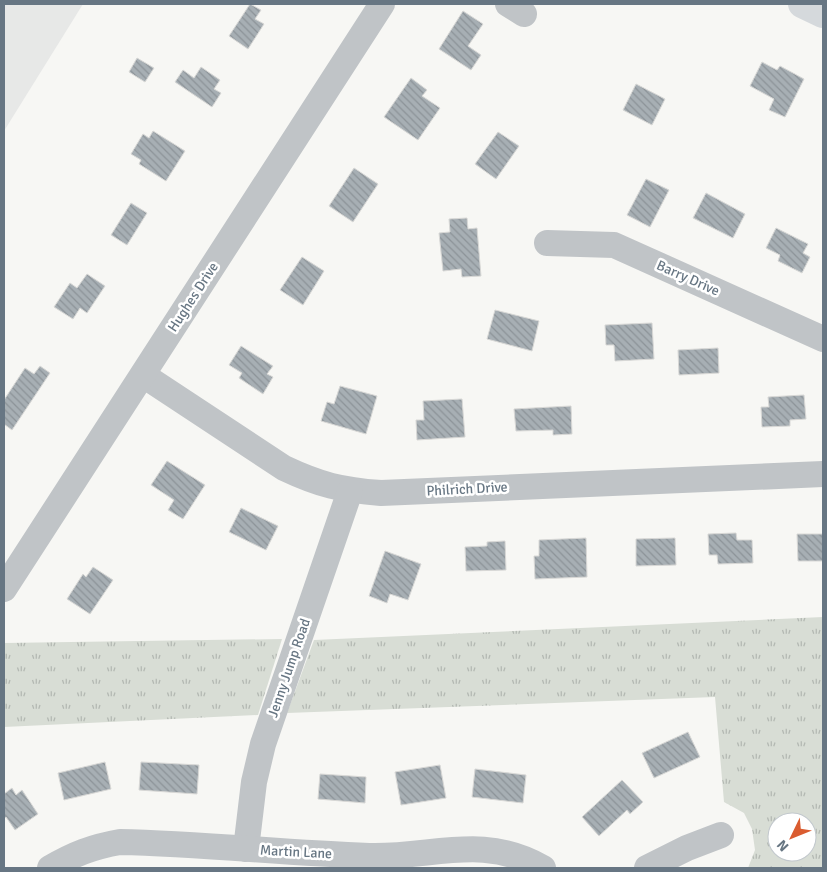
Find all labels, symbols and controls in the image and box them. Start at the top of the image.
street label: Barry Drive [654,257,722,299]
street label: Hughes Drive [164,259,222,335]
street label: Philrich Drive [426,478,508,500]
street label: Jenny Jump Road [264,616,314,720]
north arrow [767,812,817,862]
text: N [773,836,792,855]
street label: Martin Lane [259,842,333,862]

